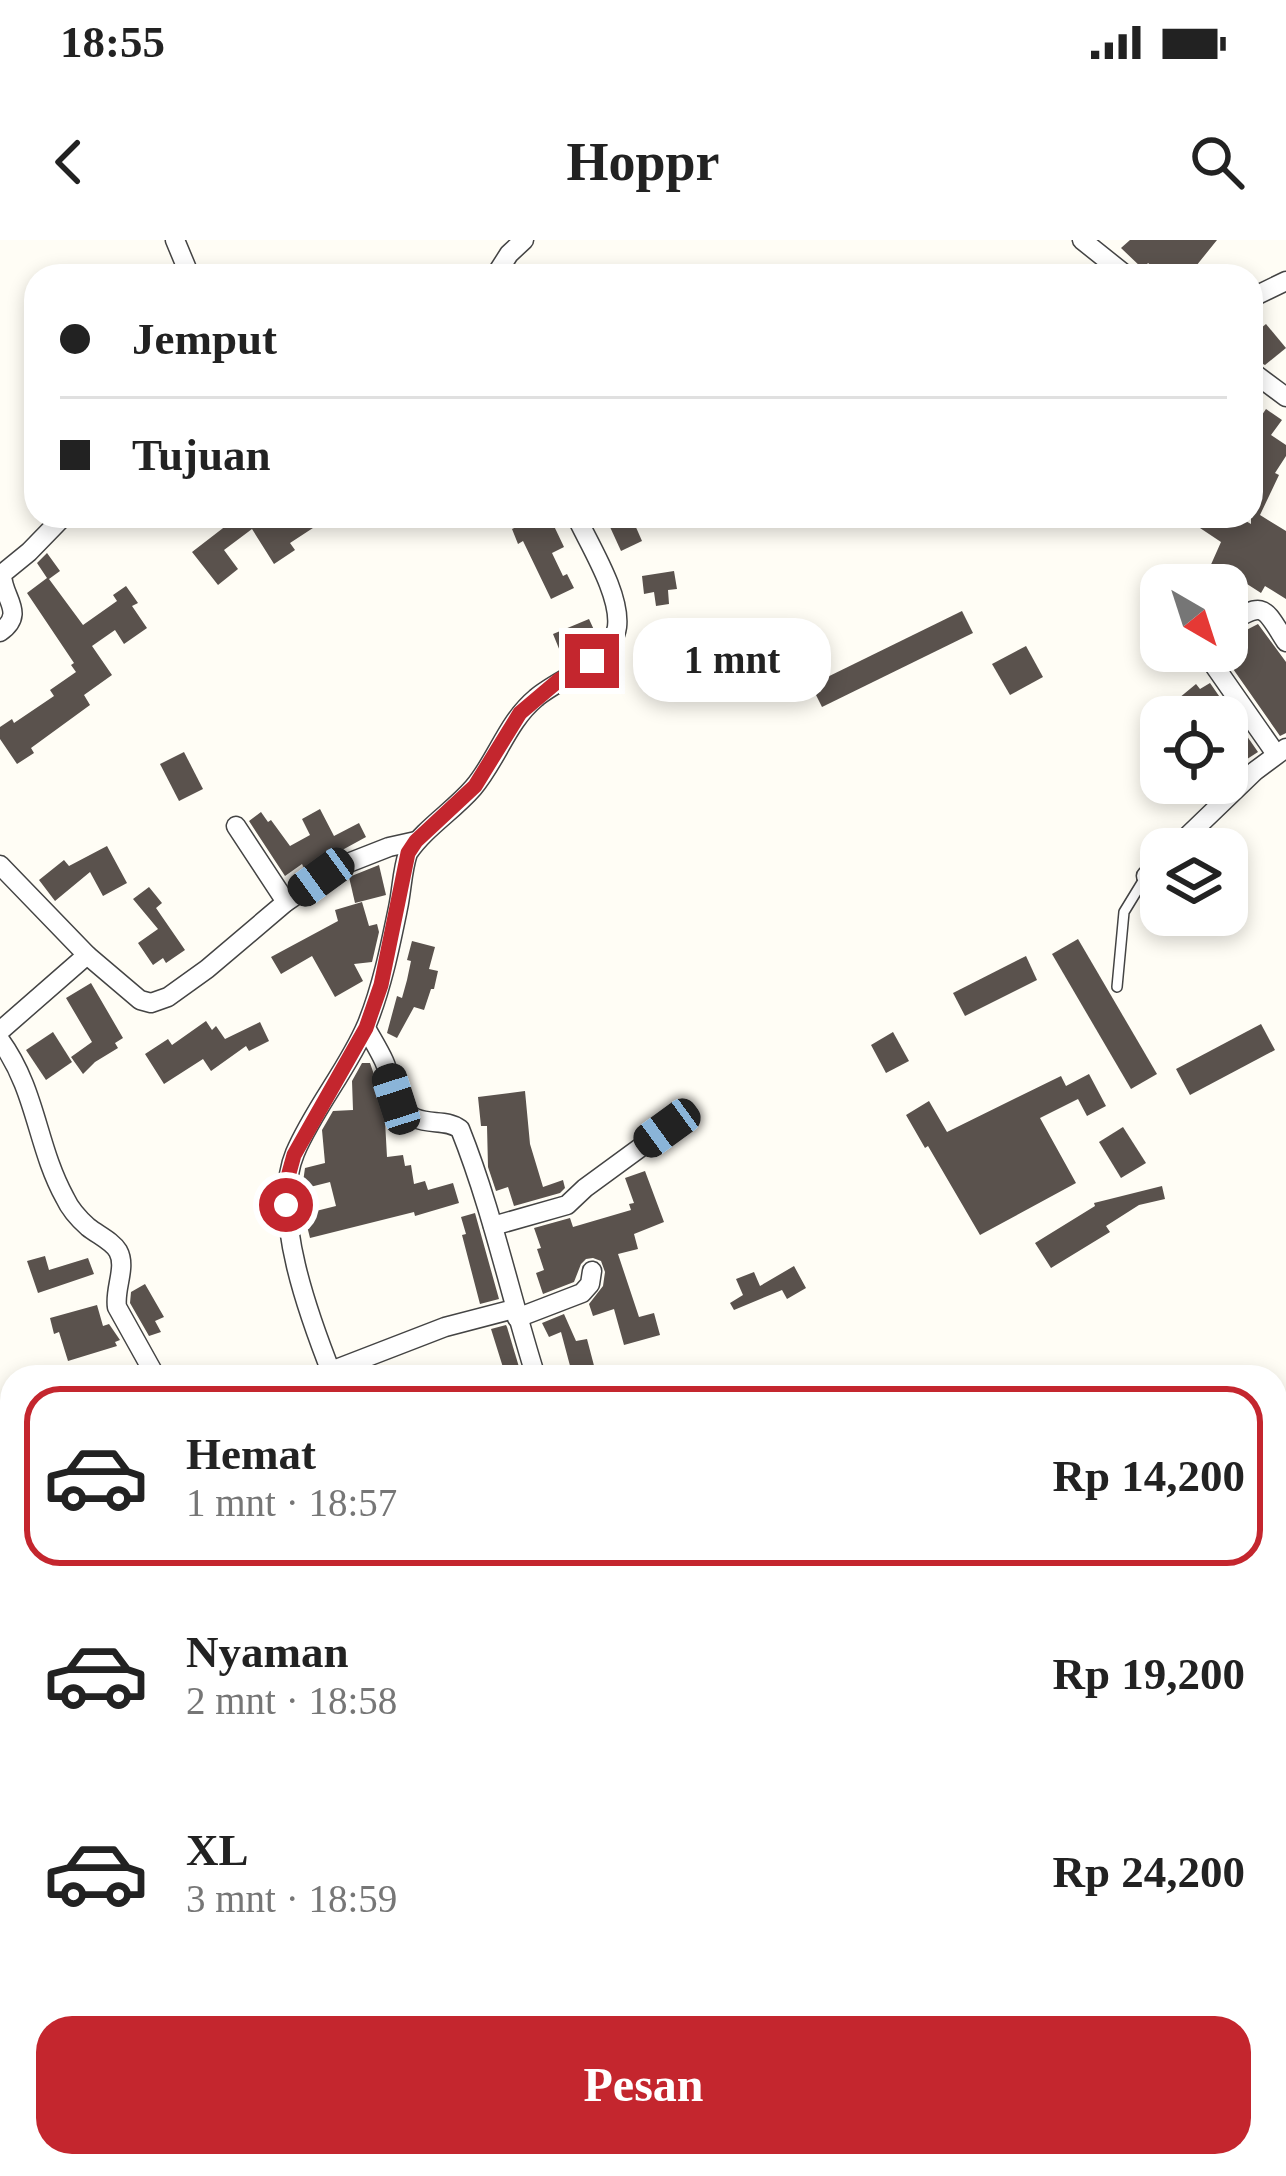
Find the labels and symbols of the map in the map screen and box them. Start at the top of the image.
north arrow [1140,564,1248,672]
callout: 1 mnt [634,619,832,703]
route end [565,634,619,688]
car [281,841,361,913]
car [368,1059,424,1139]
car [627,1092,707,1164]
route start [259,1178,313,1232]

